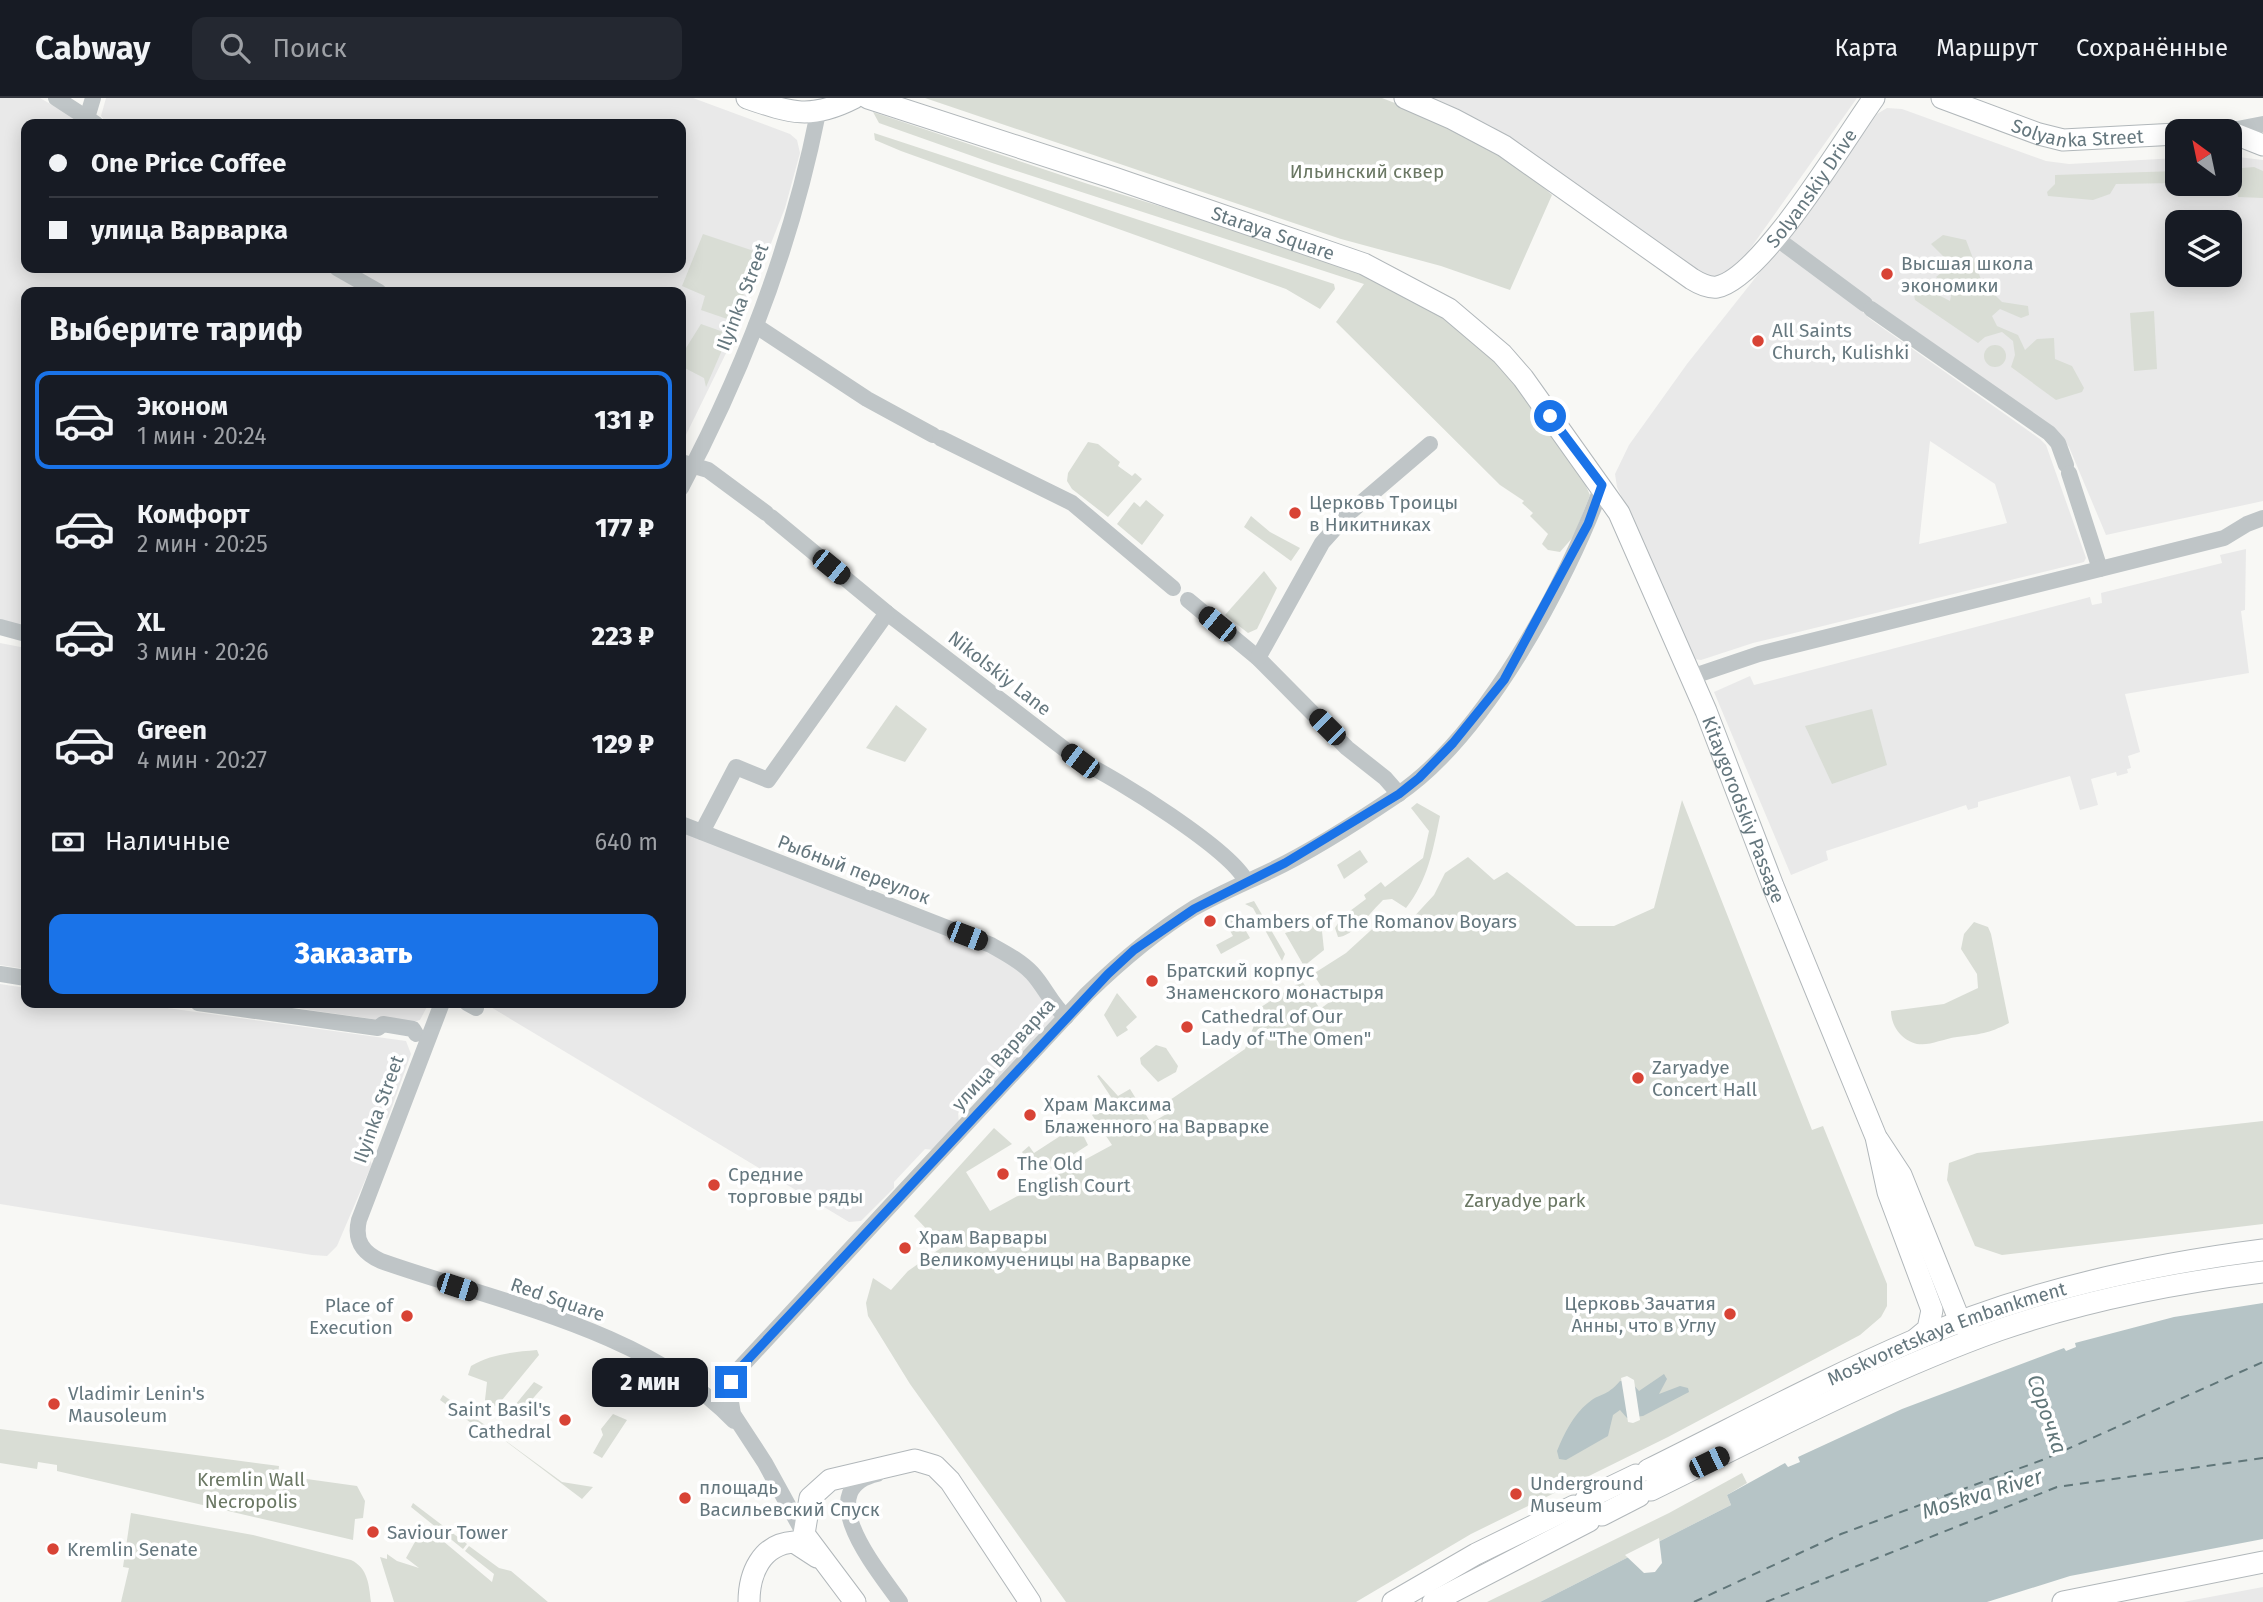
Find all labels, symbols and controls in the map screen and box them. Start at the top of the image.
search box [192,17,682,80]
text: Cabway [35,28,150,68]
icon: search [216,29,254,67]
text: Поиск [272,33,347,64]
text: Карта [1835,34,1898,62]
text: Маршрут [1936,34,2038,62]
text: Сохранённые [2076,34,2228,62]
street label: Solyanka Street [2008,114,2144,153]
north arrow [2165,119,2242,196]
map controls [2165,119,2242,287]
street label: Solyanskiy Drive [1761,124,1862,252]
text: One Price Coffee [91,148,286,179]
park label: Ильинский сквер [1290,160,1444,183]
street label: Staraya Square [1208,201,1338,265]
button: layers [2165,210,2242,287]
text: улица Варварка [91,215,288,246]
street label: Ilyinka Street [711,240,774,354]
place label: Высшая школа экономики [1901,252,2034,297]
marker: Высшая школа экономики [1879,266,1895,282]
text: Выберите тариф [49,310,303,348]
place label: All Saints Church, Kulishki [1772,319,1909,364]
marker: All Saints Church, Kulishki [1750,333,1766,349]
icon: car [53,389,116,452]
text: Эконом [137,391,228,422]
route start [1534,400,1566,432]
text: 131 ₽ [595,405,654,436]
text: 1 мин · 20:24 [137,422,266,450]
place label: Церковь Троицы в Никитниках [1309,491,1458,536]
icon: car [53,497,116,560]
text: Комфорт [137,499,250,530]
marker: Церковь Троицы в Никитниках [1287,505,1303,521]
text: 177 ₽ [595,513,654,544]
text: 2 мин · 20:25 [137,530,268,558]
car [809,546,854,588]
car [1195,603,1240,645]
icon: car [53,605,116,668]
text: XL [137,607,165,638]
text: 223 ₽ [592,621,654,652]
street label: Nikolskiy Lane [944,626,1056,721]
text: 3 мин · 20:26 [137,638,269,666]
car [1305,705,1350,749]
icon: car [53,713,116,776]
street label: Kitaygorodskiy Passage [1697,713,1790,907]
text: Green [137,715,207,746]
text: 129 ₽ [592,729,654,760]
car [1057,740,1104,782]
text: 4 мин · 20:27 [137,746,267,774]
icon: cash [49,823,87,861]
text: Наличные [105,826,230,857]
text: 640 m [595,828,658,856]
street label: Рыбный переулок [774,830,933,909]
place label: Chambers of The Romanov Boyars [1224,910,1517,933]
marker: Chambers of The Romanov Boyars [1202,913,1218,929]
button: Заказать [49,914,658,994]
car [944,919,991,953]
place label: Братский корпус Знаменского монастыря [1166,959,1384,1004]
marker: Братский корпус Знаменского монастыря [1144,973,1160,989]
street label: улица Варварка [947,993,1060,1115]
place label: Cathedral of Our Lady of "The Omen" [1201,1005,1371,1050]
marker: Cathedral of Our Lady of "The Omen" [1179,1019,1195,1035]
street label: Ilyinka Street [348,1052,409,1166]
place label: Zaryadye Concert Hall [1652,1056,1757,1101]
marker: Zaryadye Concert Hall [1630,1070,1646,1086]
place label: Храм Максима Блаженного на Варварке [1044,1093,1269,1138]
marker: Храм Максима Блаженного на Варварке [1022,1107,1038,1123]
place label: The Old English Court [1017,1152,1131,1197]
place label: Средние торговые ряды [728,1163,863,1208]
marker: The Old English Court [995,1166,1011,1182]
marker: Средние торговые ряды [706,1177,722,1193]
park label: Zaryadye park [1464,1189,1586,1212]
place label: Храм Варвары Великомученицы на Варварке [919,1226,1191,1271]
marker: Храм Варвары Великомученицы на Варварке [897,1240,913,1256]
car [434,1271,481,1303]
street label: Red Square [508,1273,608,1326]
street label: Moskvoretskaya Embankment [1823,1277,2069,1391]
place label: Церковь Зачатия Анны, что в Углу [1564,1292,1717,1337]
place label: Place of Execution [309,1294,395,1339]
marker: Церковь Зачатия Анны, что в Углу [1722,1306,1738,1322]
marker: Place of Execution [399,1308,415,1324]
callout: 2 мин [591,1358,706,1406]
route end [715,1366,747,1398]
text: 2 мин [620,1368,680,1396]
water label: Сорочка [2021,1371,2073,1457]
place label: Vladimir Lenin's Mausoleum [68,1382,205,1427]
marker: Vladimir Lenin's Mausoleum [46,1396,62,1412]
place label: Saint Basil's Cathedral [448,1398,551,1443]
marker: Saint Basil's Cathedral [557,1412,573,1428]
car [1686,1443,1733,1481]
water label: Moskva River [1919,1463,2046,1525]
park label: Kremlin Wall Necropolis [197,1468,305,1513]
place label: Underground Museum [1530,1472,1644,1517]
place label: площадь Васильевский Спуск [699,1476,880,1521]
marker: Underground Museum [1508,1486,1524,1502]
marker: площадь Васильевский Спуск [677,1490,693,1506]
place label: Saviour Tower [387,1521,508,1544]
marker: Saviour Tower [365,1524,381,1540]
place label: Kremlin Senate [67,1538,198,1561]
marker: Kremlin Senate [45,1541,61,1557]

